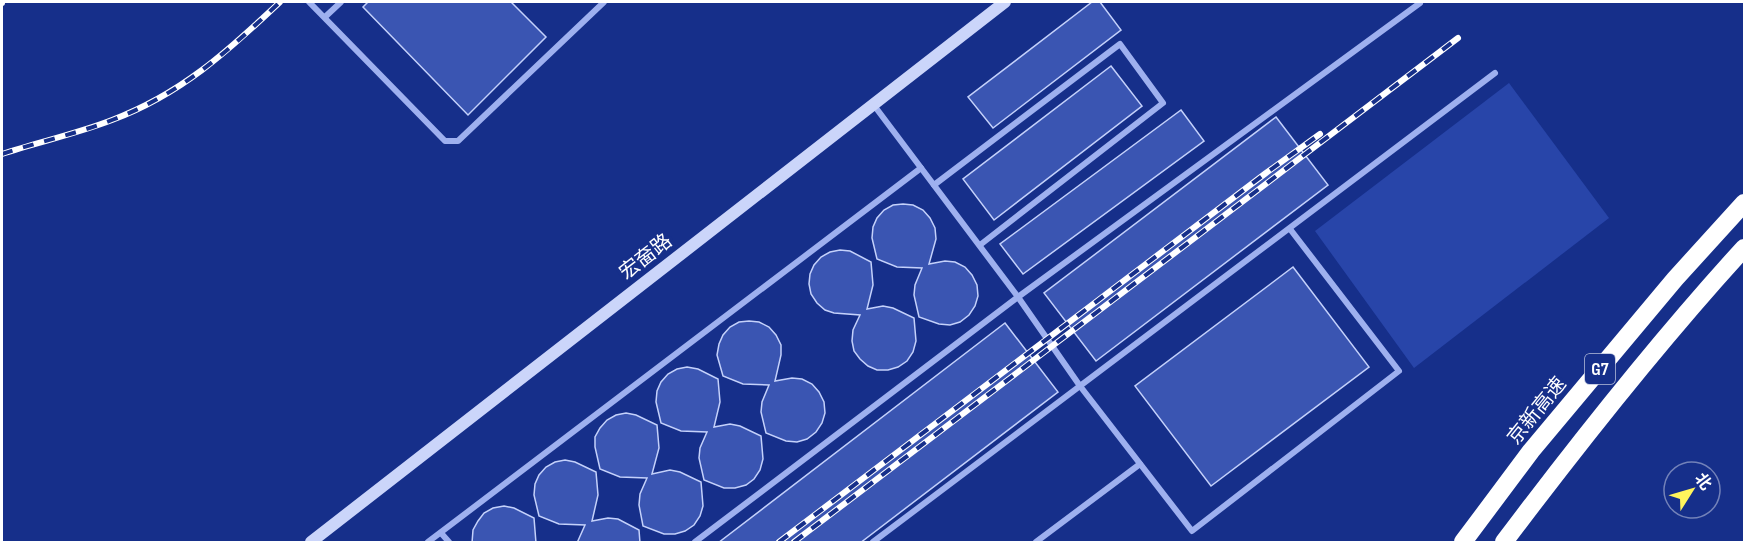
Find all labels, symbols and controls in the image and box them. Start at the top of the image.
street label: 宏奤路 [615,229,677,285]
road number: G7 [1585,354,1615,384]
street label: 京新高速 [1503,372,1571,450]
north arrow [1662,460,1722,520]
text: 北 [1690,470,1715,494]

